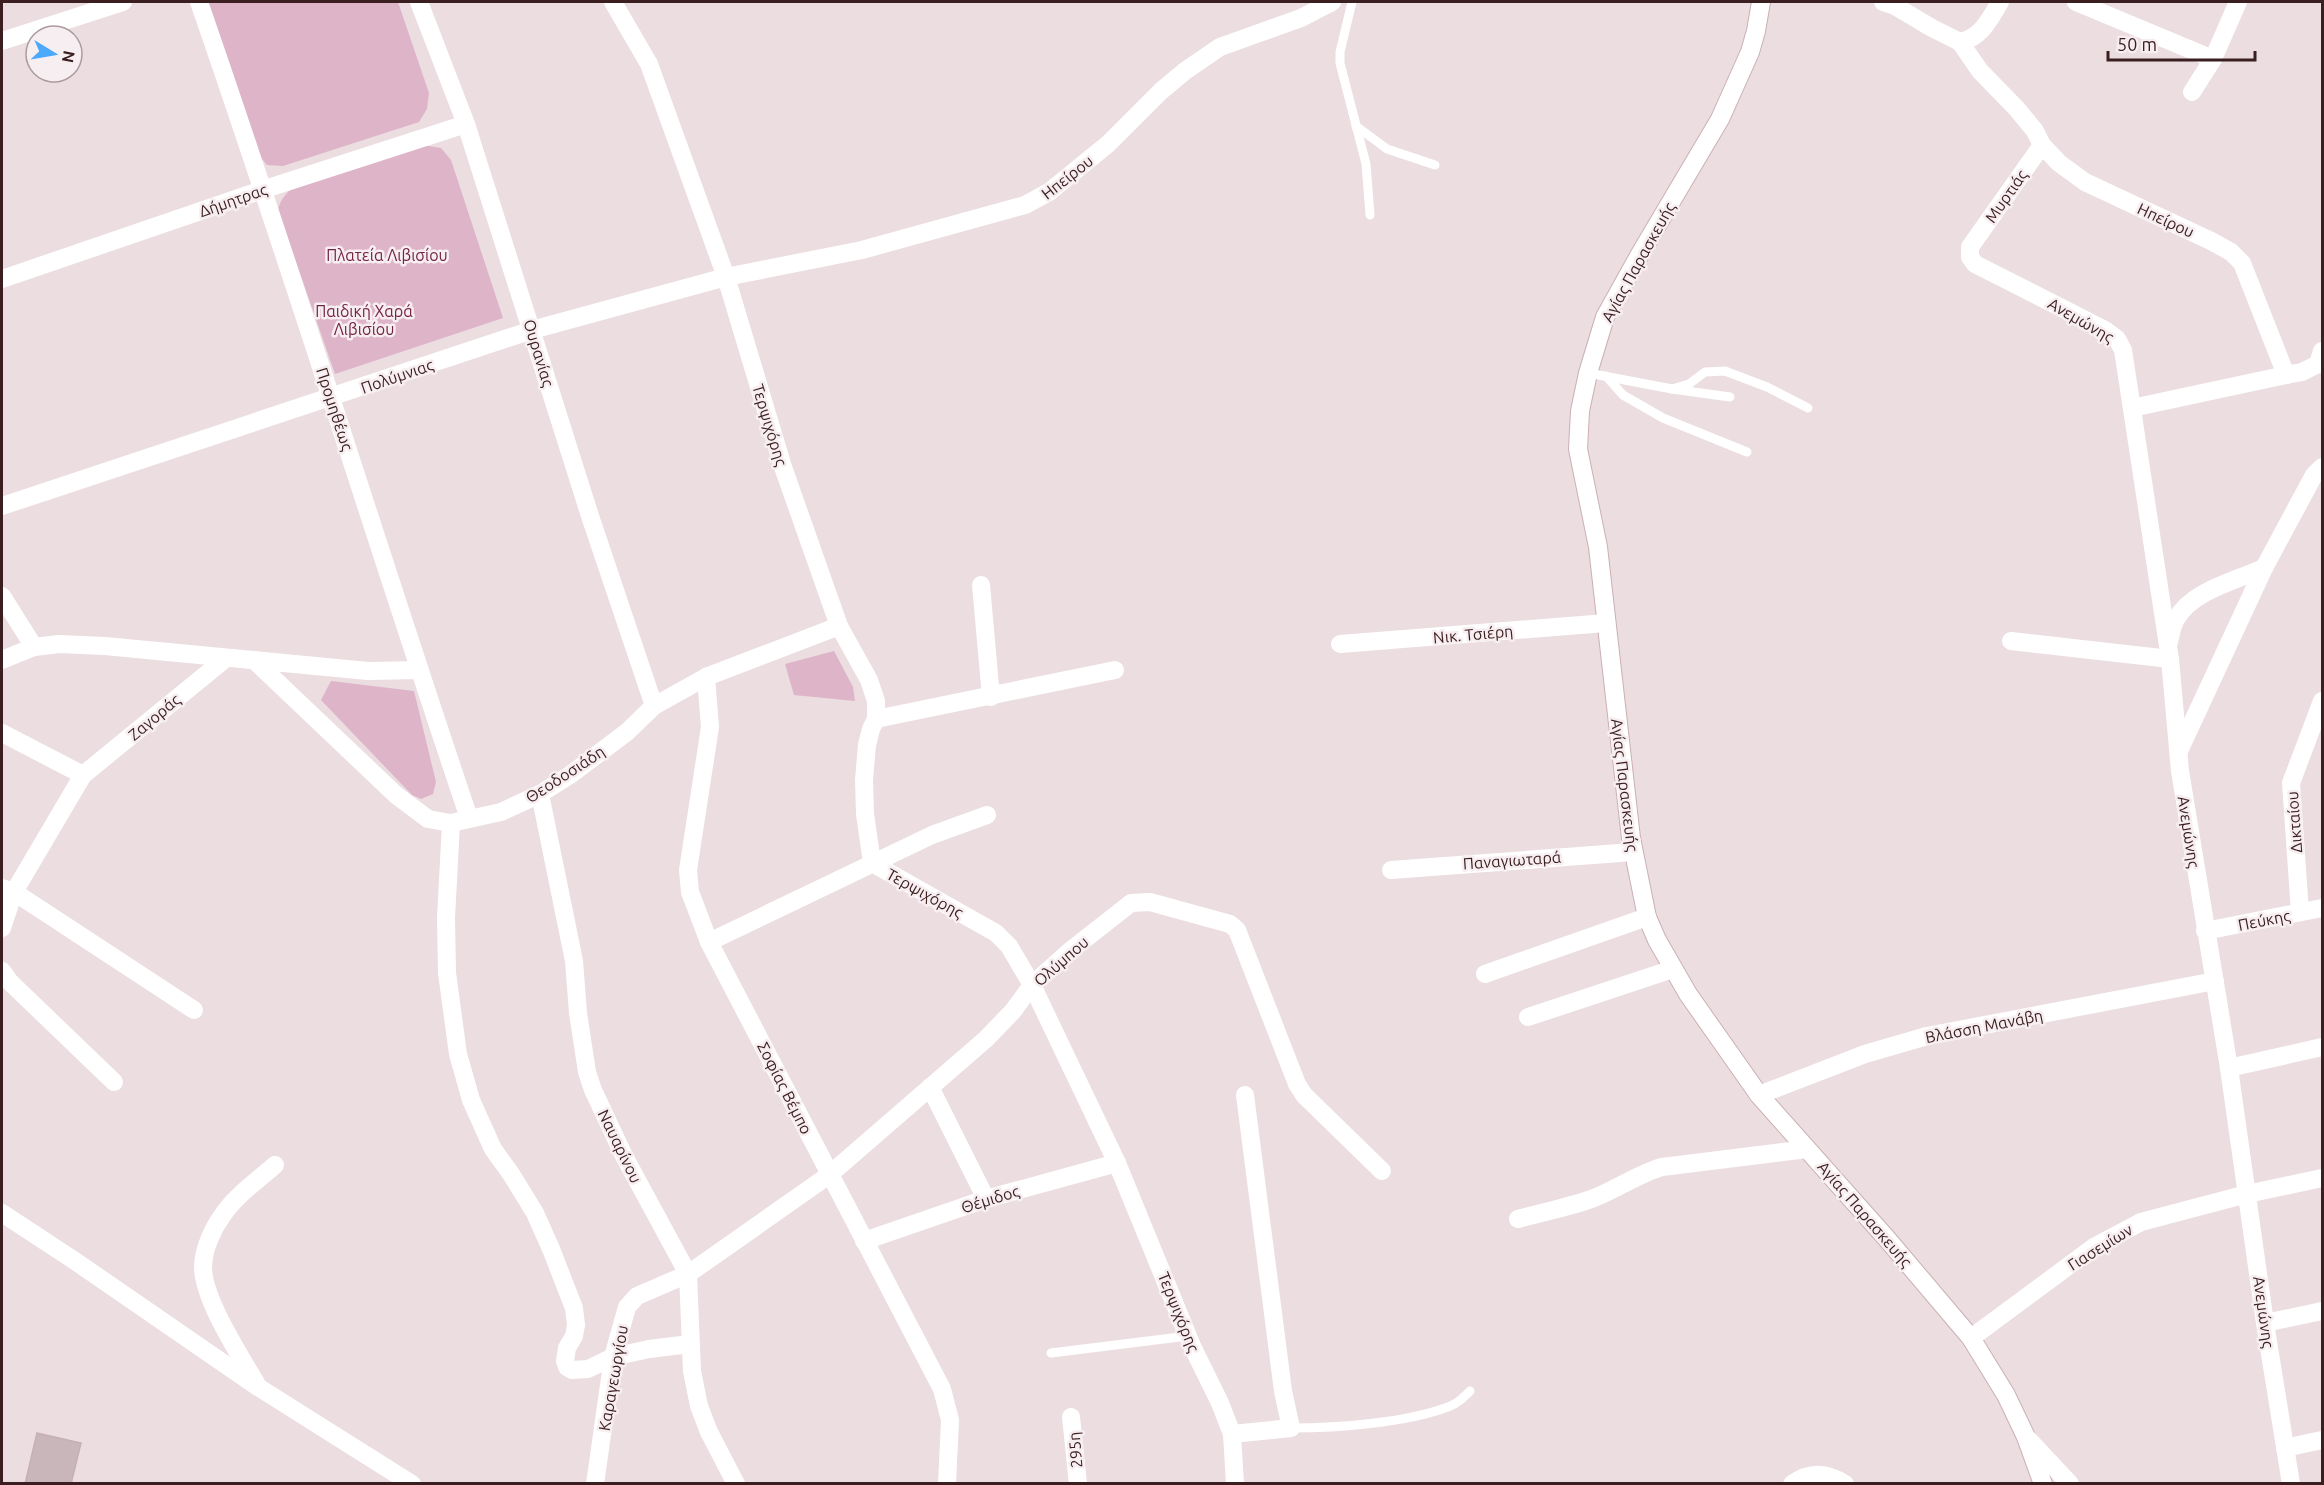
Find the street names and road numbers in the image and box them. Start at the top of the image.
street label: Ηπείρου [1038,151,1096,203]
street label: Μυρτιάς [1981,166,2032,227]
street label: Δήμητρας [197,180,270,221]
street label: Αγίας Παρασκευής [1598,199,1679,325]
street label: Ηπείρου [2135,199,2197,241]
street label: Ανεμώνης [2045,294,2117,347]
street label: Ουρανίας [519,317,558,389]
street label: Πολύμνιας [358,355,436,398]
street label: Προμηθέως [312,365,357,453]
street label: Τερψιχόρης [748,382,791,468]
street label: Νικ. Τσιέρη [1432,622,1514,646]
street label: Ζαγοράς [125,690,184,745]
street label: Αγίας Παρασκευής [1607,718,1642,853]
street label: Θεοδοσιάδη [522,742,608,806]
street label: Δικταίου [2283,791,2305,853]
street label: Ανεμώνης [2173,795,2204,869]
street label: Παναγιωταρά [1462,848,1562,872]
street label: Τερψιχόρης [883,865,966,922]
street label: Πεύκης [2236,906,2292,935]
street label: Ολύμπου [1030,932,1092,990]
street label: Βλάσση Μανάβη [1924,1006,2044,1046]
street label: Σοφίας Βέμπο [753,1039,816,1138]
street label: Ναυαρίνου [594,1106,646,1186]
street label: Αγίας Παρασκευής [1814,1158,1916,1271]
street label: Θέμιδος [959,1182,1022,1217]
street label: Γιασεμίων [2064,1220,2136,1274]
street label: Τερψιχόρης [1154,1269,1203,1355]
street label: Ανεμώνης [2249,1275,2278,1349]
street label: Καραγεωργίου [595,1324,631,1432]
street label: 295η [1064,1431,1086,1469]

